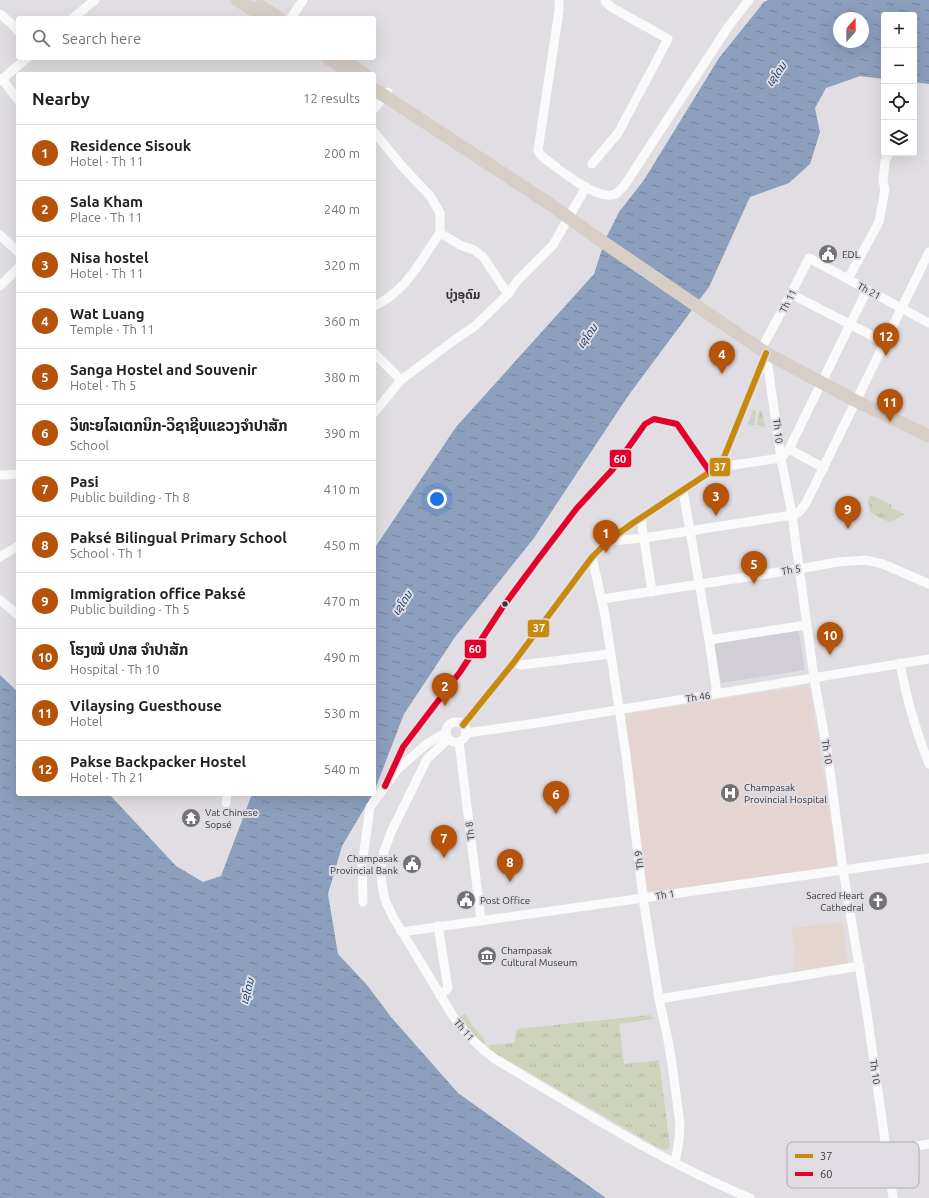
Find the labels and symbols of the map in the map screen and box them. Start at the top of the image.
north arrow [833,12,869,48]
water label: ເຊໂດນ [763,59,789,88]
public building icon: EDL [817,243,839,265]
place label: EDL [842,249,860,260]
street label: Th 21 [855,280,883,302]
street label: Th 11 [777,287,799,315]
district label: ບຸ່ງອຸດົມ [446,288,480,303]
water label: ເຊໂດນ [574,321,600,350]
pin: 12 [873,323,899,356]
pin: 4 [709,341,735,374]
pin: 11 [877,389,903,422]
street label: Th 10 [771,418,785,444]
line badge: 60 [609,449,632,468]
text: 60 [614,453,626,465]
line badge: 37 [709,457,731,477]
text: 37 [714,461,726,473]
pin: 3 [703,483,729,516]
your location [427,489,447,509]
pin: 9 [835,496,861,529]
pin: 1 [593,520,619,553]
pin: 5 [741,551,767,584]
street label: Th 5 [781,563,801,577]
water label: ເຊໂດນ [390,587,415,617]
unlabelled marker [500,599,510,609]
line badge: 37 [527,619,550,638]
text: 37 [533,622,545,634]
pin: 10 [817,622,843,655]
line badge: 60 [464,639,487,659]
text: 60 [469,643,481,655]
pin: 2 [432,673,458,706]
street label: Th 46 [685,690,711,704]
street label: Th 10 [820,739,834,765]
pin: 6 [543,781,569,814]
hospital icon: Champasak Provincial Hospital [719,782,741,804]
place label: Champasak Provincial Hospital [744,782,827,805]
temple icon: Vat Chinese Sopsé [180,807,202,829]
place label: Vat Chinese Sopsé [205,807,258,830]
street label: Th 8 [463,820,477,841]
pin: 7 [431,825,457,858]
pin: 8 [497,849,523,882]
street label: Th 9 [632,850,646,870]
place label: Champasak Provincial Bank [330,853,398,876]
public building icon: Champasak Provincial Bank [401,853,423,875]
street label: Th 1 [655,888,675,902]
public building icon: Post Office [455,889,477,911]
place label: Sacred Heart Cathedral [806,890,864,913]
church icon: Sacred Heart Cathedral [867,890,889,912]
place label: Post Office [480,895,530,906]
museum icon: Champasak Cultural Museum [476,945,498,967]
place label: Champasak Cultural Museum [501,945,577,968]
water label: ເຊໂດນ [238,975,257,1005]
street label: Th 11 [452,1017,476,1043]
street label: Th 10 [868,1059,882,1085]
legend [787,1142,919,1188]
text: 37 [820,1150,832,1162]
text: 60 [820,1168,832,1180]

